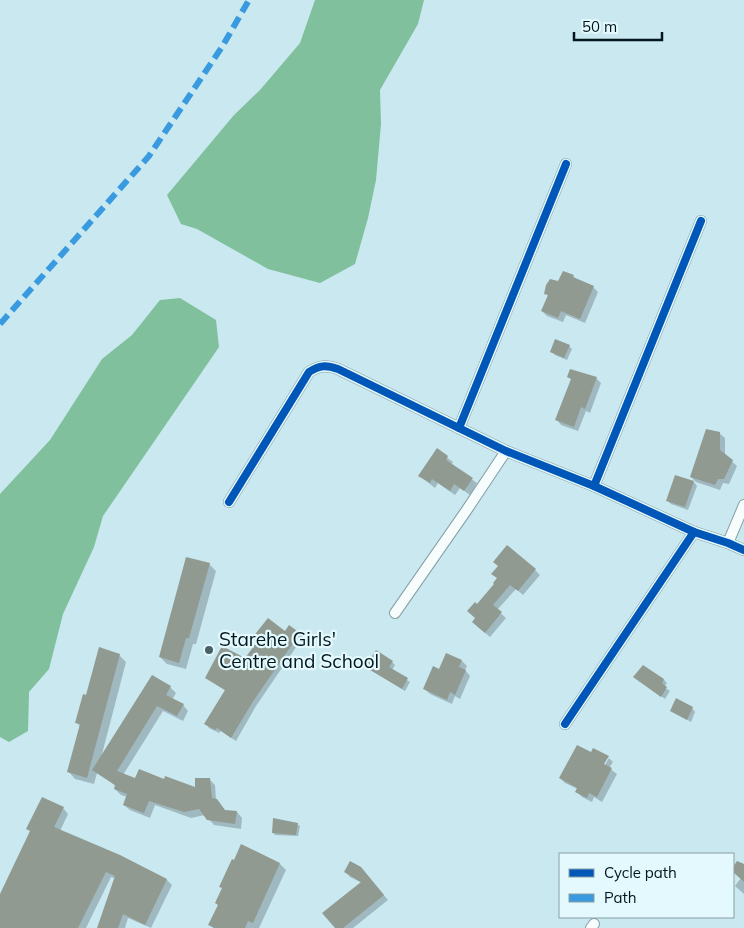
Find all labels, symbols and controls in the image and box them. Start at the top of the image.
scale bar [574,10,662,42]
text: 50 m [582,17,617,36]
place label: Starehe Girls' Centre and School [219,627,379,673]
marker: Starehe Girls' Centre and School [203,644,215,656]
legend [559,853,734,918]
text: Cycle path [604,863,677,882]
text: Path [604,888,636,907]

